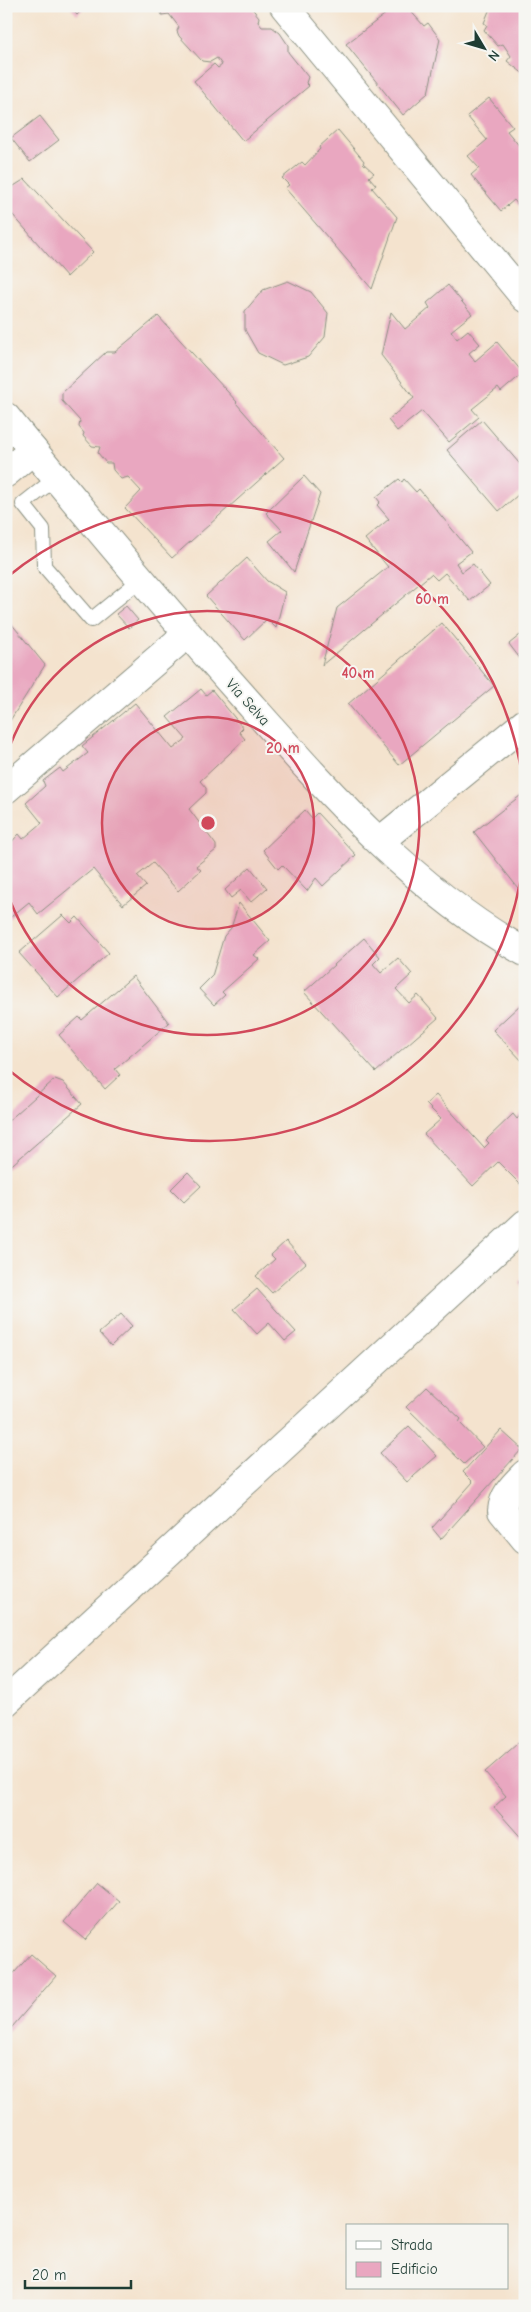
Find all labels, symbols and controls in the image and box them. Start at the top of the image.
north arrow [458,22,508,72]
text: N [484,47,503,65]
text: 60 m [415,590,449,608]
text: 40 m [342,664,375,682]
street label: Via Selva [222,675,274,729]
text: 20 m [266,739,300,757]
centre of rings [199,814,217,832]
legend [346,2224,508,2290]
text: Strada [391,2236,433,2254]
scale bar [25,2257,131,2289]
text: Edificio [391,2260,438,2278]
text: 20 m [32,2266,66,2284]

